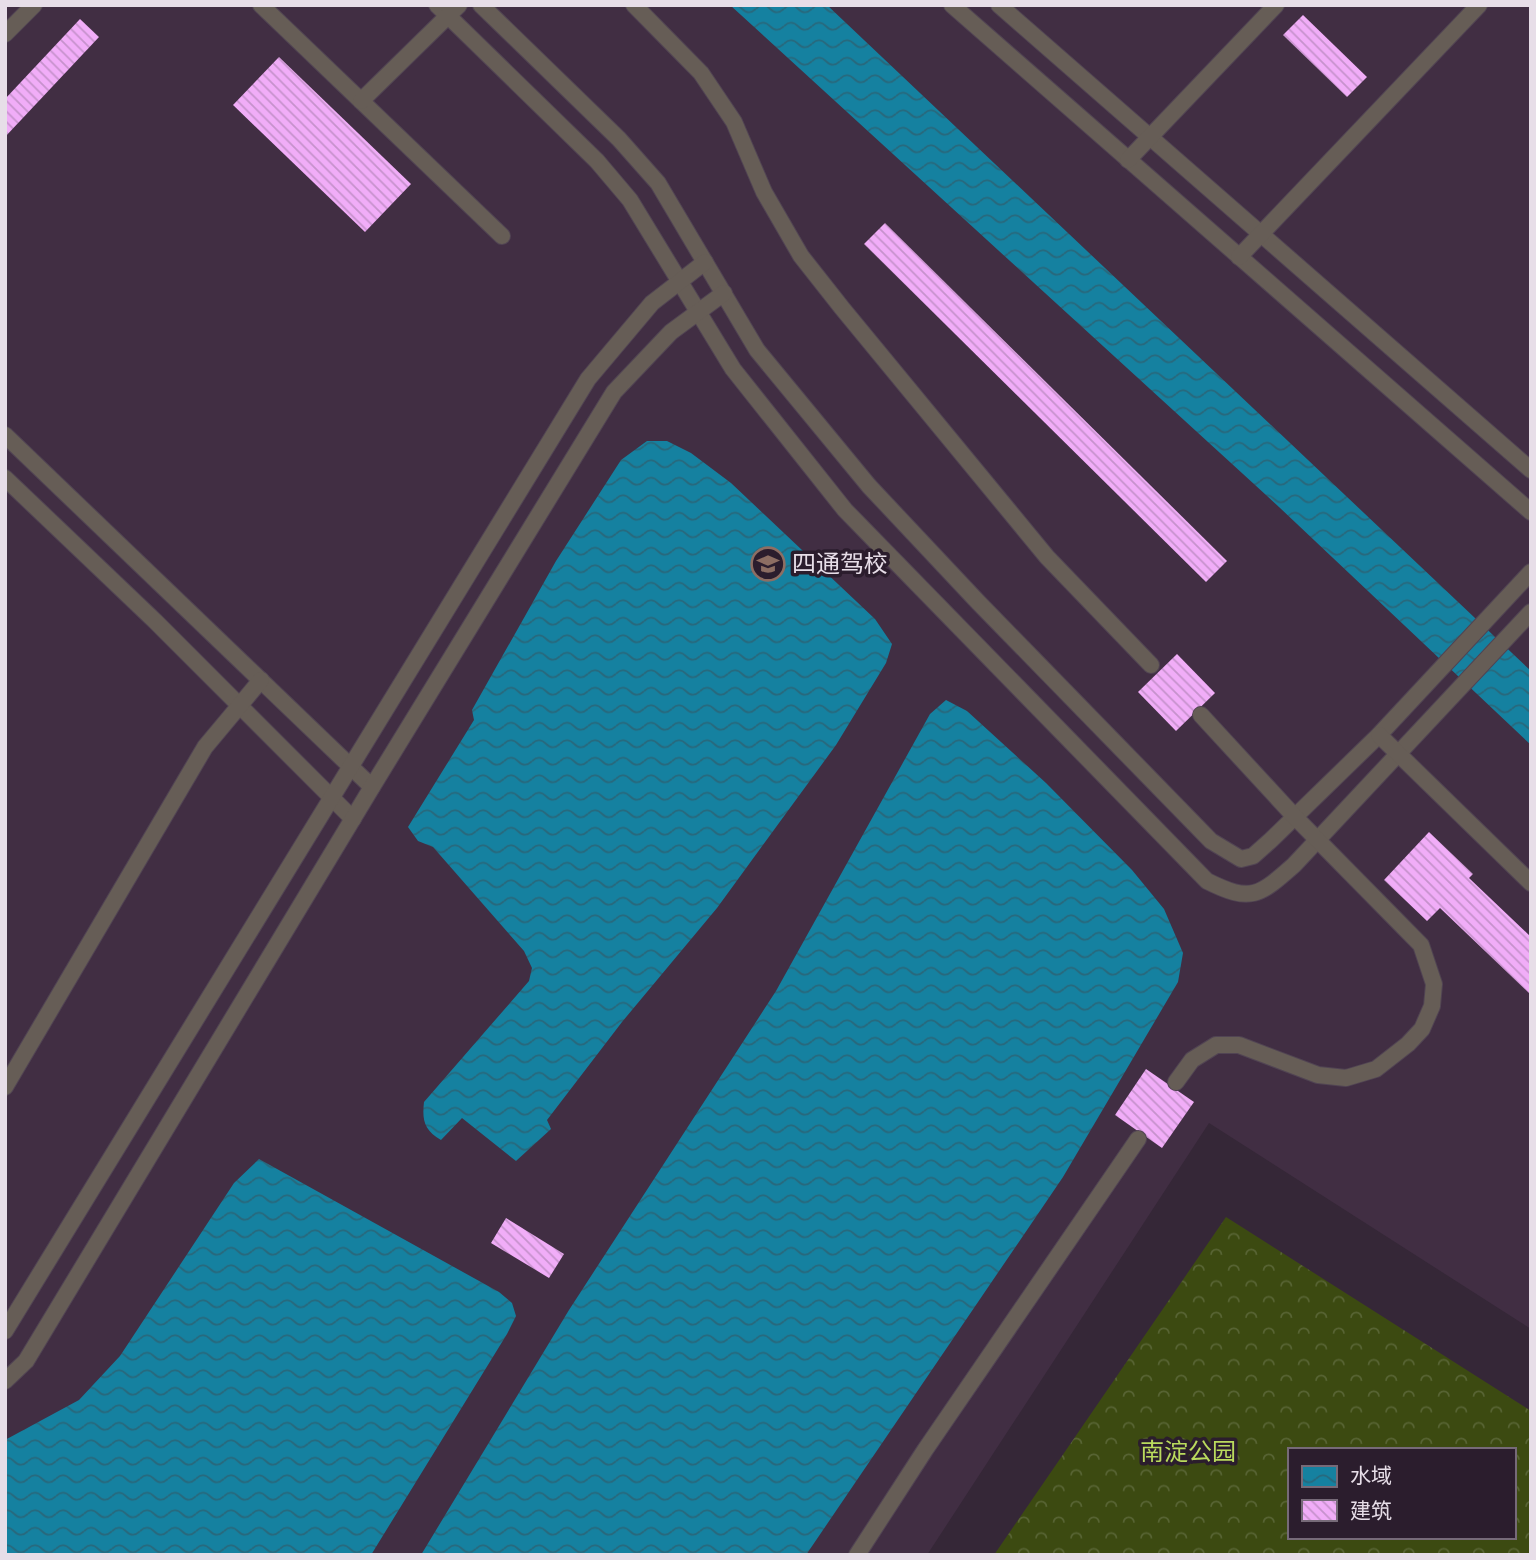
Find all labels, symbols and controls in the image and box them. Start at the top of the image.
school or university icon: 四通驾校 [749,545,787,583]
place label: 四通驾校 [792,548,888,577]
park label: 南淀公园 [1140,1436,1236,1465]
legend [1288,1448,1515,1539]
text: 水域 [1350,1462,1392,1487]
text: 建筑 [1350,1497,1392,1522]

